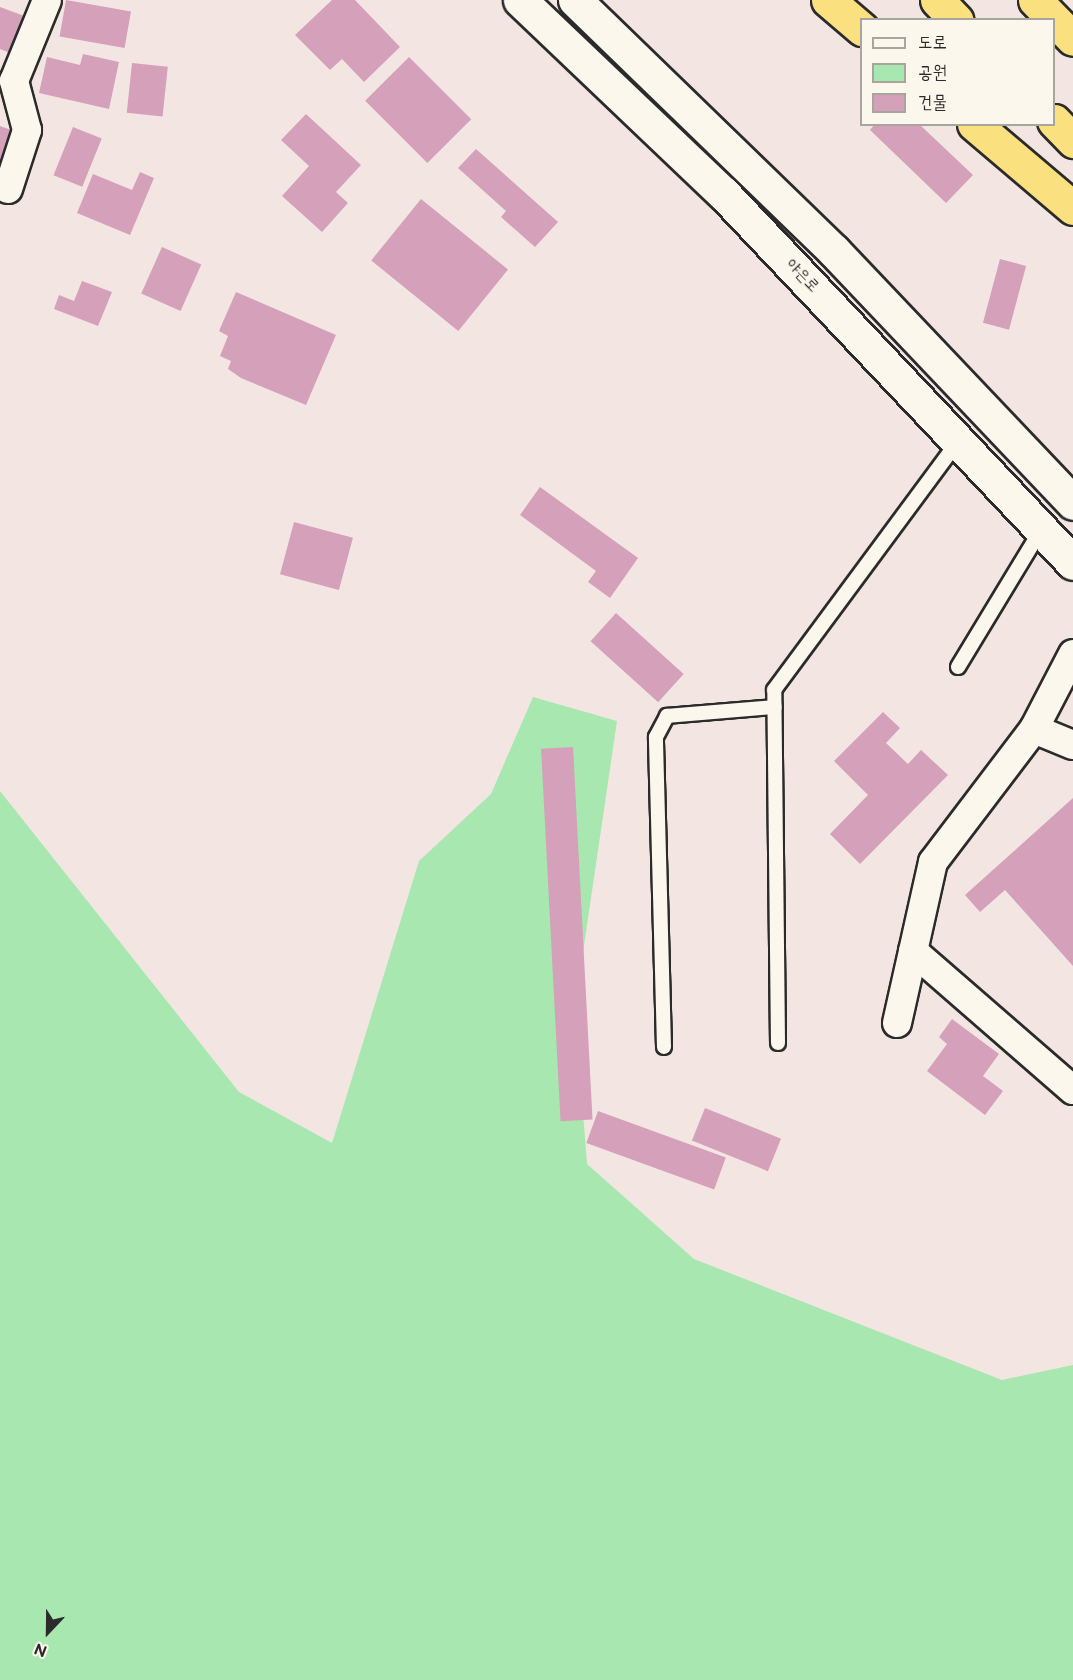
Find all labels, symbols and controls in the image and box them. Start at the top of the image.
legend [860,18,1055,126]
text: 도로 [918,32,947,53]
text: 공원 [918,62,947,83]
text: 건물 [918,92,947,113]
street label: 야은로 [782,255,822,297]
north arrow [18,1602,78,1662]
text: N [32,1638,50,1660]

